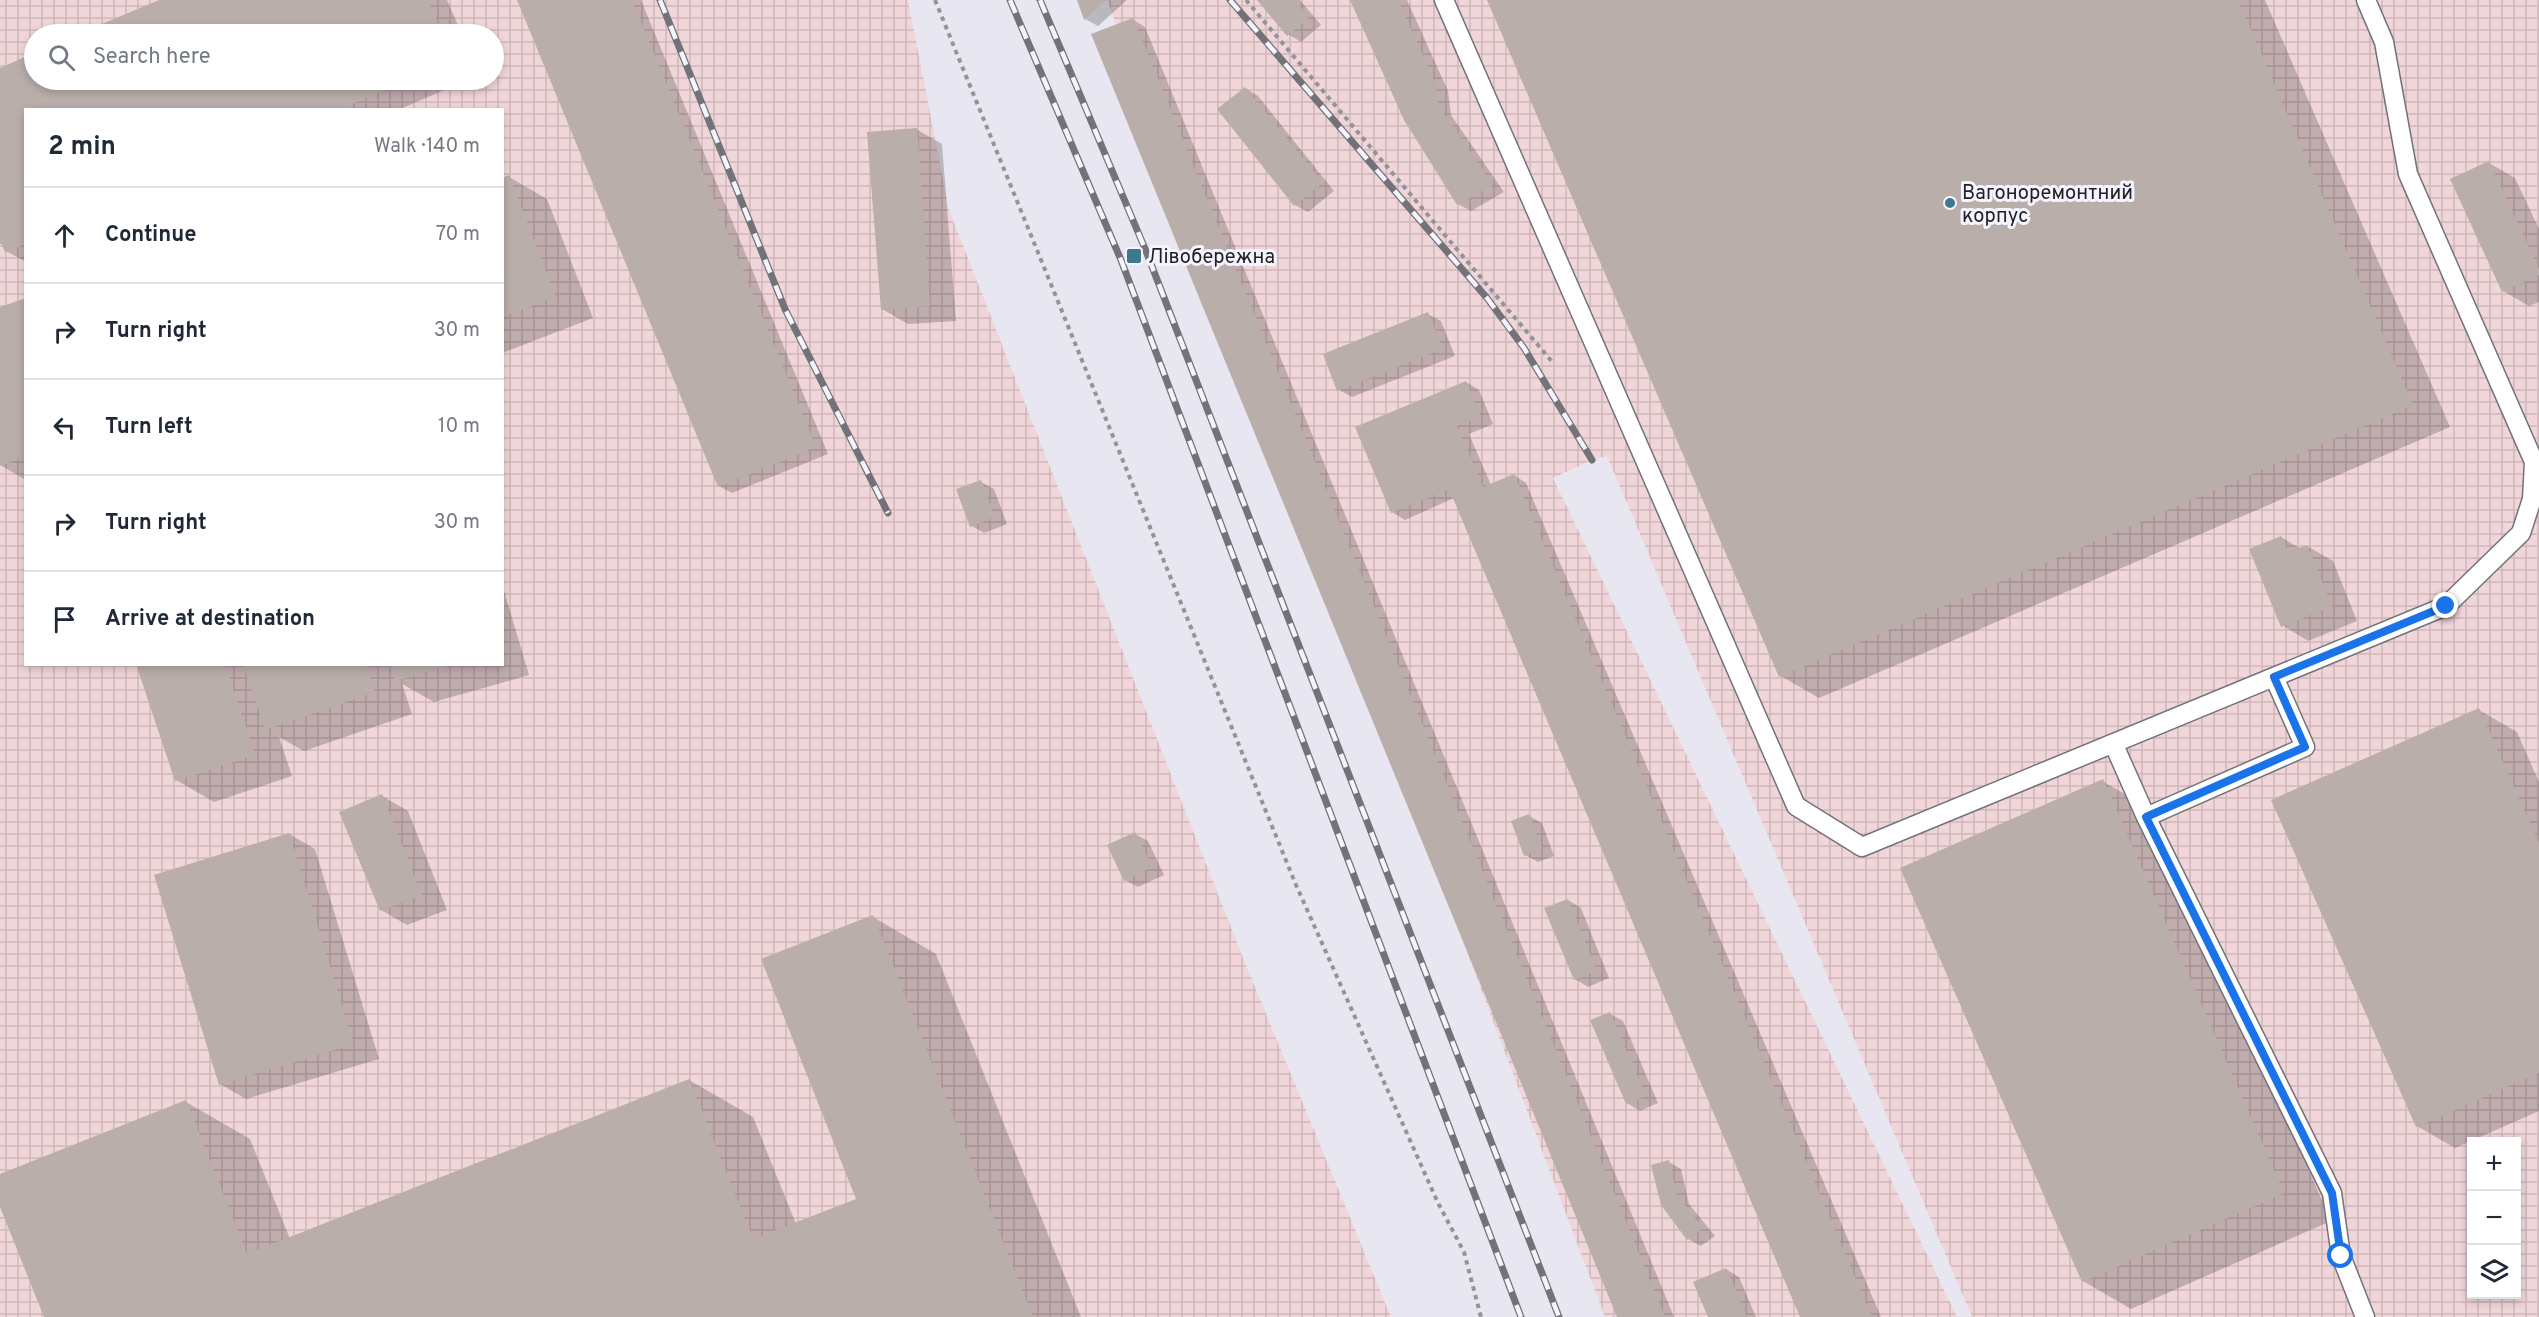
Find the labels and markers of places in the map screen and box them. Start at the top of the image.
place label: Вагоноремонтний корпус [1962,181,2133,230]
marker: Вагоноремонтний корпус [1943,196,1957,210]
place label: Лівобережна [1148,245,1275,271]
marker: Лівобережна [1125,247,1143,265]

